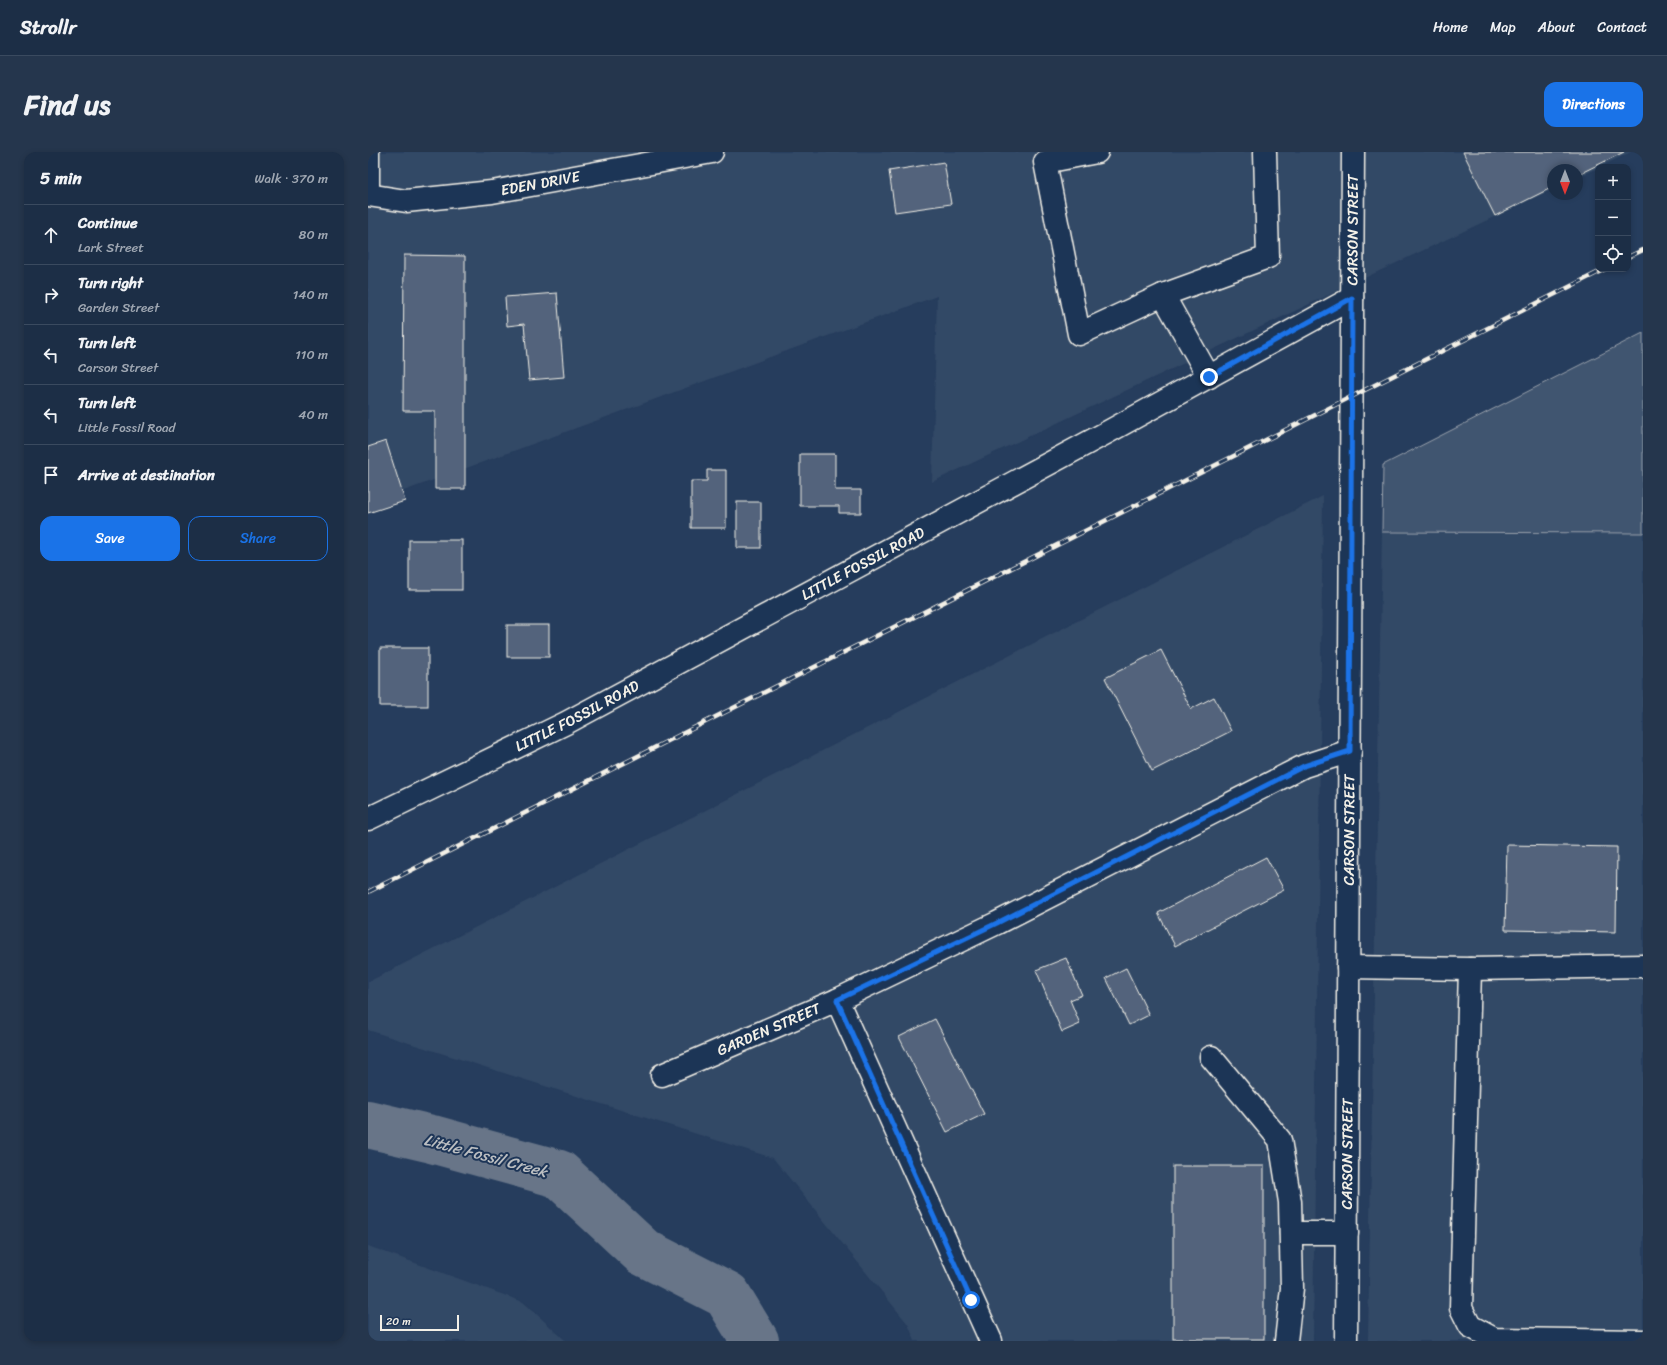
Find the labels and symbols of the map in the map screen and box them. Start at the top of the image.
street label: EDEN DRIVE [499,163,584,203]
north arrow [1547,164,1583,200]
street label: CARSON STREET [1339,173,1366,286]
route end [1200,368,1218,386]
street label: LITTLE FOSSIL ROAD [796,520,929,607]
street label: LITTLE FOSSIL ROAD [510,673,644,759]
street label: CARSON STREET [1336,773,1362,886]
street label: GARDEN STREET [713,995,825,1063]
street label: CARSON STREET [1334,1097,1360,1210]
water label: Little Fossil Creek [421,1125,552,1186]
route start [962,1291,980,1309]
scale bar [380,1313,459,1332]

